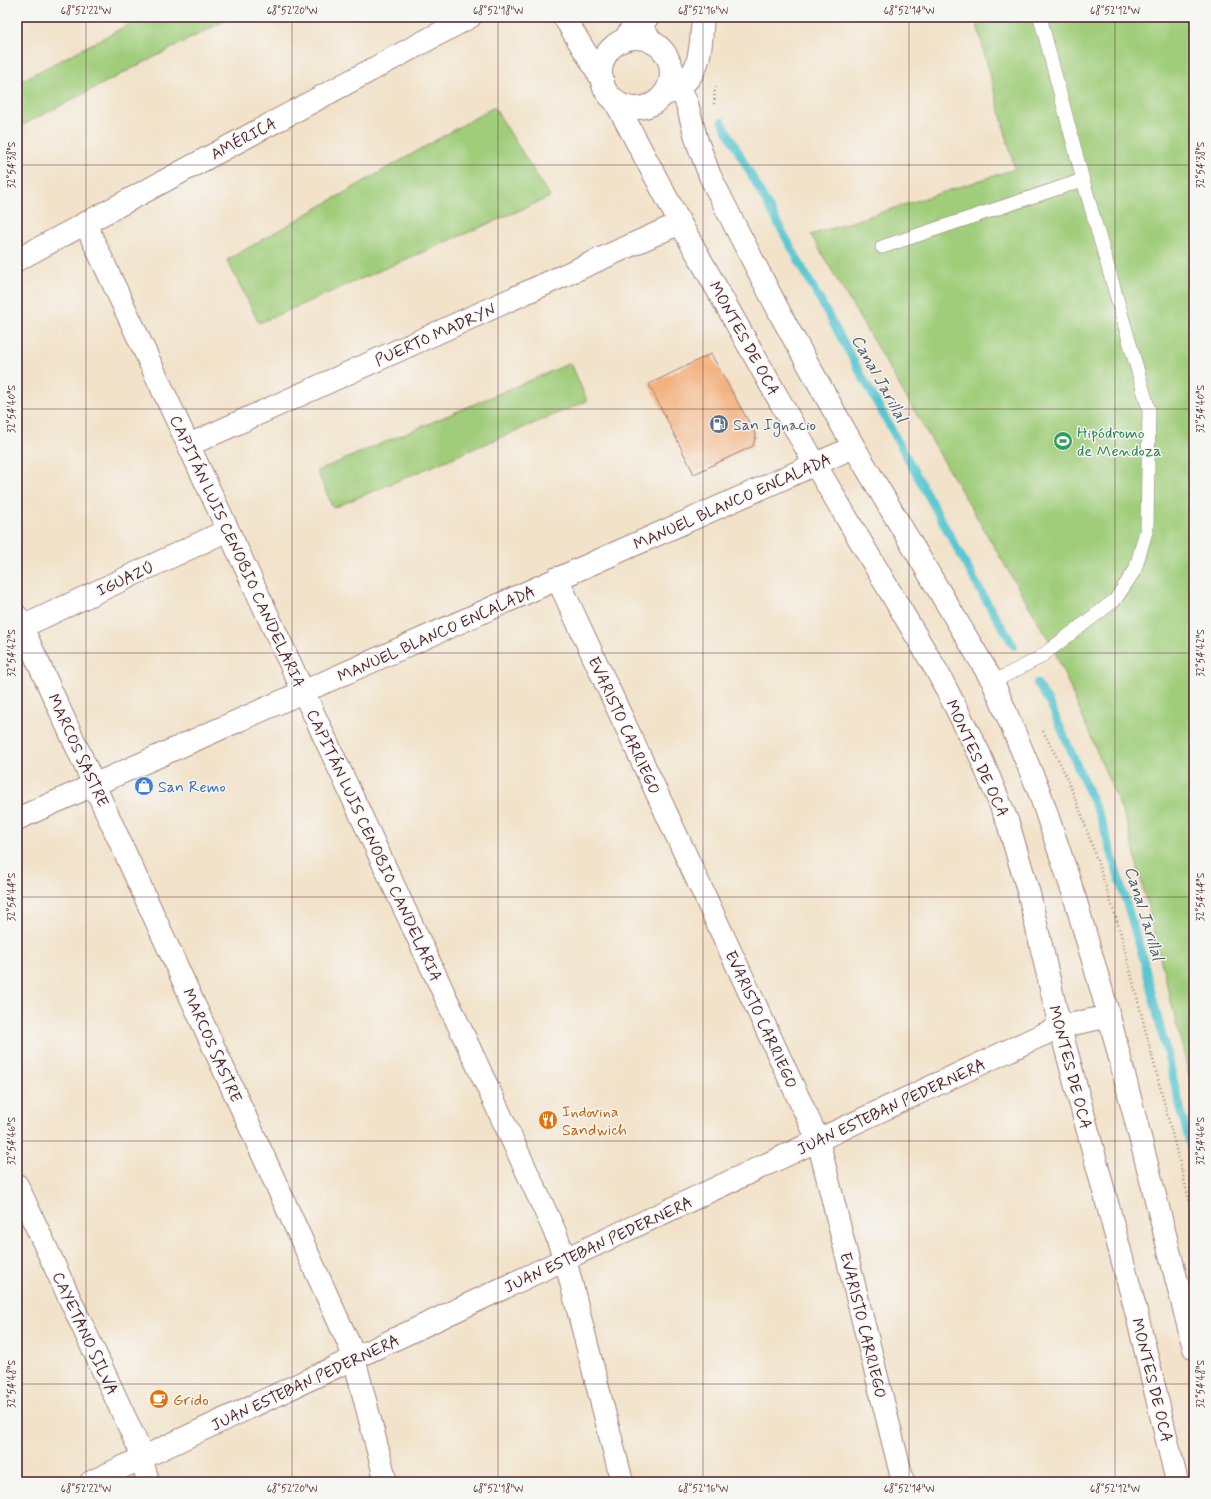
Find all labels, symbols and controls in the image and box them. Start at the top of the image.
text: 68°52'22"W [61,4,111,18]
text: 68°52'20"W [267,4,317,18]
text: 68°52'18"W [473,4,523,18]
text: 68°52'16"W [678,4,728,18]
text: 68°52'14"W [884,4,934,18]
text: 68°52'12"W [1090,4,1140,18]
street label: AMÉRICA [207,113,280,165]
text: 32°54'38"S [5,141,19,188]
text: 32°54'38"S [1194,141,1208,188]
street label: MONTES DE OCA [704,278,784,399]
street label: PUERTO MADRYN [372,299,500,372]
water label: Canal Jarillal [846,331,913,428]
text: 32°54'40"S [5,384,19,433]
text: 32°54'40"S [1194,384,1208,433]
street label: CAPITÁN LUIS CENOBIO CANDELARIA [164,412,309,691]
fuel station icon: San Ignacio [708,413,730,435]
place label: San Ignacio [733,415,816,437]
place label: Hipódromo de Mendoza [1077,423,1162,462]
sports icon: Hipódromo de Mendoza [1052,430,1074,452]
street label: MANUEL BLANCO ENCALADA [631,449,835,556]
street label: IGUAZÚ [93,557,158,602]
street label: MANUEL BLANCO ENCALADA [335,581,539,688]
text: 32°54'42"S [5,629,19,677]
text: 32°54'42"S [1194,629,1208,677]
street label: EVARISTO CARRIEGO [582,653,665,798]
street label: MARCOS SASTRE [42,691,113,811]
street label: MONTES DE OCA [940,697,1013,821]
street label: CAPITÁN LUIS CENOBIO CANDELARIA [301,706,446,985]
shop icon: San Remo [133,775,155,797]
place label: San Remo [158,777,226,798]
water label: Canal Jarillal [1119,864,1169,965]
text: 32°54'44"S [5,872,19,921]
text: 32°54'44"S [1194,872,1208,921]
street label: EVARISTO CARRIEGO [719,947,802,1092]
street label: MARCOS SASTRE [177,985,246,1106]
street label: MONTES DE OCA [1043,1003,1096,1132]
street label: JUAN ESTEBAN PEDERNERA [794,1054,989,1160]
place label: Indovina Sandwich [562,1102,627,1141]
restaurant icon: Indovina Sandwich [537,1109,559,1131]
text: 32°54'46"S [5,1117,19,1165]
text: 32°54'46"S [1194,1117,1208,1165]
street label: JUAN ESTEBAN PEDERNERA [501,1192,696,1298]
street label: EVARISTO CARRIEGO [834,1250,891,1401]
street label: CAYETANO SILVA [47,1269,122,1399]
street label: MONTES DE OCA [1126,1316,1177,1445]
street label: JUAN ESTEBAN PEDERNERA [208,1330,403,1436]
text: 32°54'48"S [5,1360,19,1408]
text: 32°54'48"S [1194,1360,1208,1408]
cafe icon: Grido [148,1388,170,1410]
place label: Grido [173,1390,209,1411]
text: 68°52'22"W [61,1482,111,1496]
text: 68°52'20"W [267,1482,317,1496]
text: 68°52'18"W [473,1482,523,1496]
text: 68°52'16"W [678,1482,728,1496]
text: 68°52'14"W [884,1482,934,1496]
text: 68°52'12"W [1090,1482,1140,1496]

